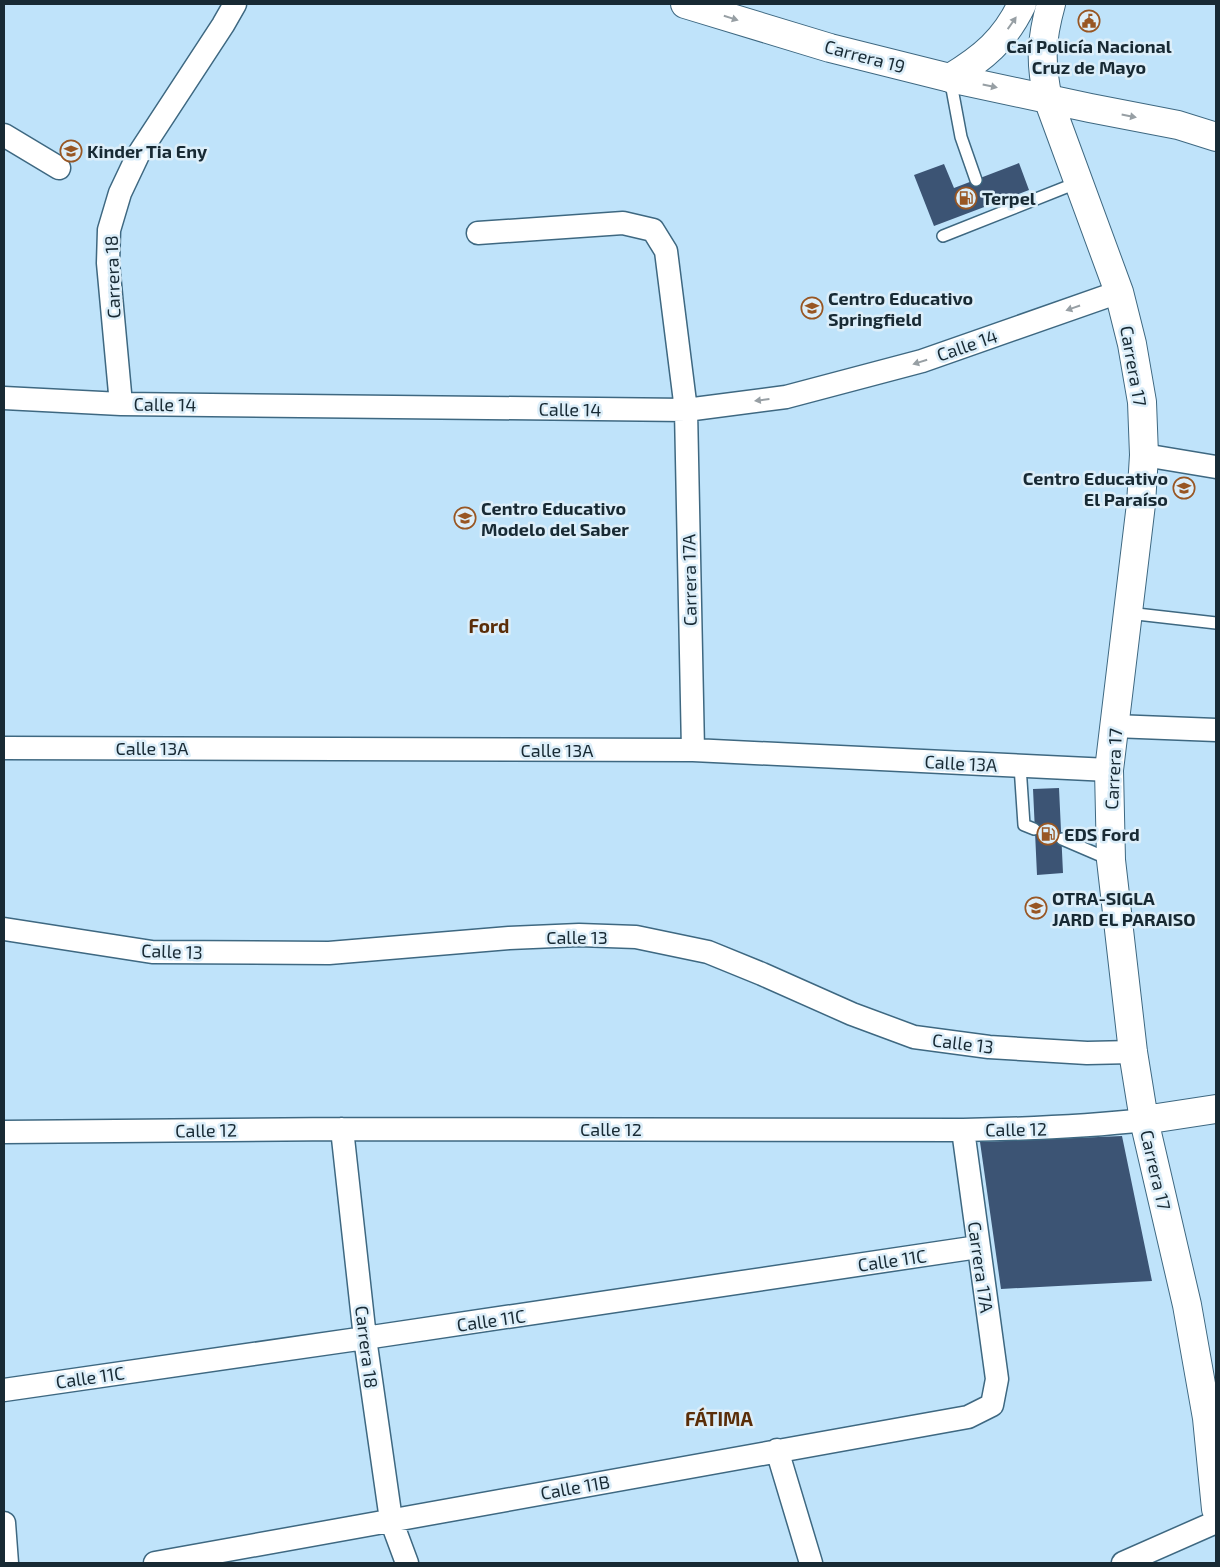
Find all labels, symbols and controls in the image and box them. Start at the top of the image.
public building icon: Caí Policía Nacional Cruz de Mayo [1077,9,1101,33]
one-way arrow [724,14,739,22]
one-way arrow [1007,16,1017,30]
street label: Carrera 19 [822,35,908,77]
place label: Caí Policía Nacional Cruz de Mayo [1006,35,1172,78]
one-way arrow [982,83,998,91]
one-way arrow [1122,112,1137,120]
school or university icon: Kinder Tia Eny [59,139,83,163]
place label: Kinder Tia Eny [87,140,208,162]
fuel station icon: Terpel [954,186,978,210]
place label: Terpel [982,187,1036,209]
street label: Carrera 18 [100,235,124,319]
place label: Centro Educativo Springfield [828,287,973,330]
school or university icon: Centro Educativo Springfield [800,296,824,320]
one-way arrow [1065,304,1080,312]
street label: Calle 14 [934,324,1000,366]
street label: Carrera 17 [1116,324,1152,408]
one-way arrow [912,358,927,366]
street label: Calle 14 [133,392,197,416]
street label: Calle 14 [538,397,602,421]
one-way arrow [754,397,770,405]
place label: Centro Educativo El Paraíso [1023,467,1168,510]
school or university icon: Centro Educativo El Paraíso [1172,476,1196,500]
place label: Centro Educativo Modelo del Saber [481,497,629,540]
school or university icon: Centro Educativo Modelo del Saber [453,506,477,530]
street label: Carrera 17A [677,533,701,626]
district label: Ford [469,614,509,637]
street label: Carrera 17 [1100,728,1126,810]
street label: Calle 13A [116,737,189,759]
street label: Calle 13A [521,739,594,761]
street label: Calle 13A [924,750,999,776]
fuel station icon: EDS Ford [1036,822,1060,846]
place label: EDS Ford [1064,823,1140,845]
place label: OTRA-SIGLA JARD EL PARAISO [1052,887,1196,930]
school or university icon: OTRA-SIGLA JARD EL PARAISO [1024,896,1048,920]
street label: Calle 13 [546,926,608,948]
street label: Calle 13 [141,939,203,963]
street label: Calle 13 [931,1028,995,1058]
street label: Calle 12 [985,1117,1047,1141]
street label: Calle 12 [175,1118,237,1142]
street label: Calle 12 [580,1118,642,1140]
street label: Carrera 17 [1136,1128,1176,1212]
street label: Carrera 17A [964,1220,998,1315]
street label: Calle 11C [856,1244,928,1276]
street label: Carrera 18 [351,1304,383,1390]
street label: Calle 11C [455,1304,527,1336]
street label: Calle 11C [54,1361,126,1393]
district label: FÁTIMA [685,1407,753,1430]
street label: Calle 11B [539,1470,611,1504]

